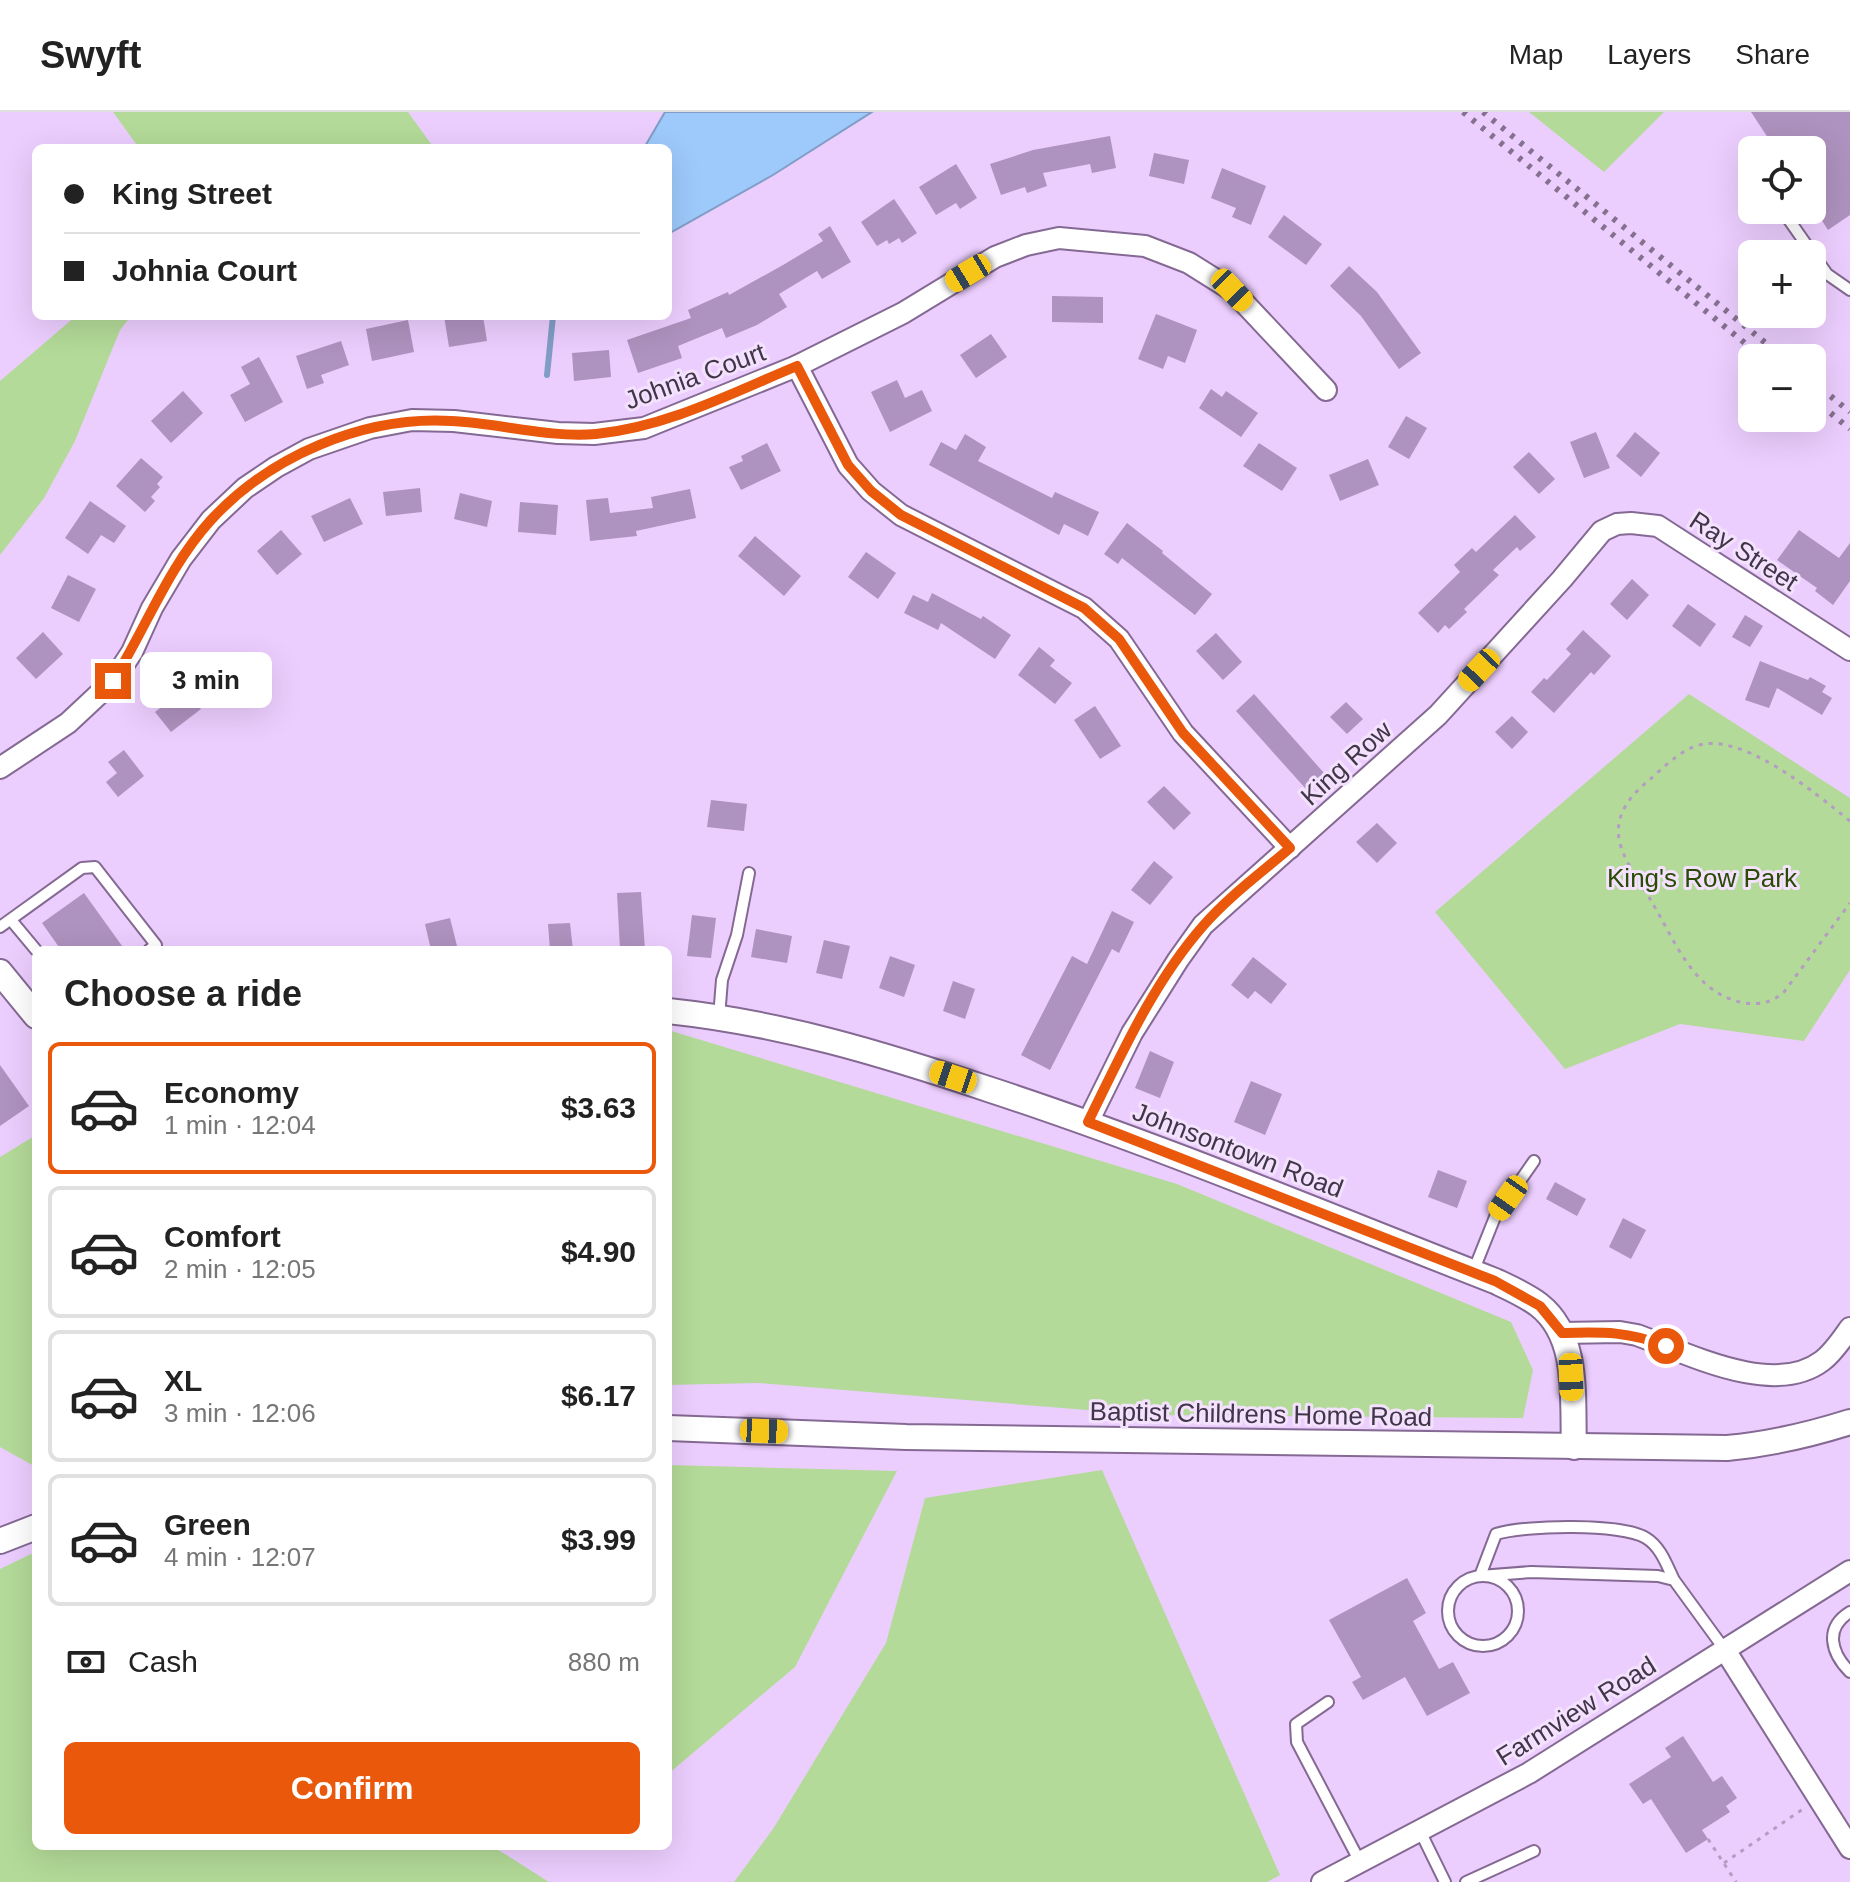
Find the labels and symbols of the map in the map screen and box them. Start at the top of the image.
car [941,250,995,296]
car [1207,264,1257,316]
street label: Johnia Court [621,336,770,415]
street label: Ray Street [1684,505,1804,597]
car [1454,644,1504,696]
callout: 3 min [141,653,273,709]
route end [95,663,131,699]
street label: King Row [1295,714,1398,811]
park label: King's Row Park [1607,863,1798,893]
car [926,1058,980,1096]
street label: Johnsontown Road [1129,1096,1347,1204]
car [1484,1171,1532,1225]
route start [1648,1328,1684,1364]
car [1558,1353,1584,1401]
street label: Baptist Childrens Home Road [1090,1396,1432,1432]
car [740,1418,788,1444]
street label: Farmview Road [1491,1650,1661,1772]

